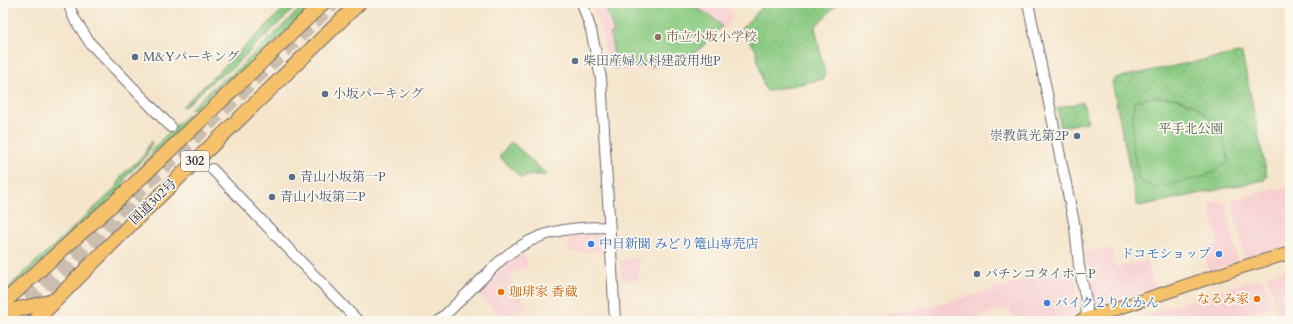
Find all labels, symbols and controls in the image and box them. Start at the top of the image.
place label: 市立小坂小学校 [666,28,757,46]
marker: 市立小坂小学校 [653,32,663,42]
place label: M&Yパーキング [143,48,239,66]
marker: M&Yパーキング [130,52,140,62]
place label: 柴田産婦人科建設用地P [583,52,721,70]
marker: 柴田産婦人科建設用地P [570,56,580,66]
place label: 小坂パーキング [333,85,424,103]
marker: 小坂パーキング [320,89,330,99]
park label: 平手北公園 [1158,120,1224,138]
place label: 崇教眞光第2P [990,127,1069,145]
marker: 崇教眞光第2P [1072,131,1082,141]
road number: 302 [181,151,209,171]
place label: 青山小坂第一P [300,168,386,186]
marker: 青山小坂第一P [287,172,297,182]
street label: 国道302号 [126,175,180,229]
place label: 青山小坂第二P [280,188,366,206]
marker: 青山小坂第二P [267,192,277,202]
place label: 中日新聞 みどり篭山専売店 [599,235,759,253]
marker: 中日新聞 みどり篭山専売店 [586,239,596,249]
place label: ドコモショップ [1121,245,1211,263]
marker: ドコモショップ [1214,249,1224,259]
place label: パチンコタイホーP [985,265,1096,283]
marker: パチンコタイホーP [972,269,982,279]
place label: 珈琲家 香蔵 [509,283,578,301]
marker: 珈琲家 香蔵 [496,287,506,297]
place label: なるみ家 [1197,290,1249,308]
place label: バイク２りんかん [1055,294,1159,312]
marker: なるみ家 [1252,294,1262,304]
marker: バイク２りんかん [1042,298,1052,308]

